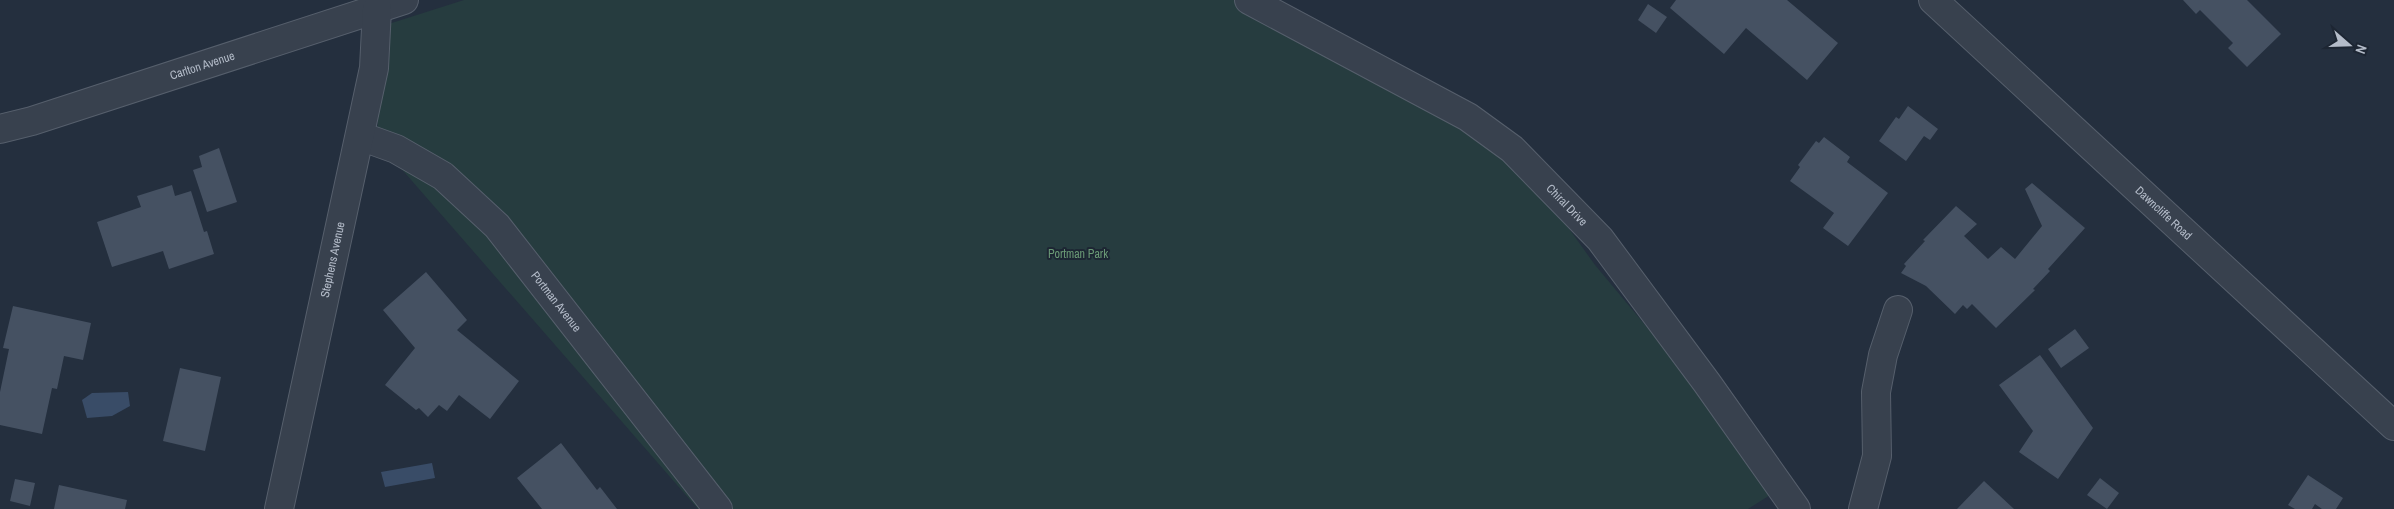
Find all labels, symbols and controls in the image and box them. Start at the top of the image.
north arrow [2324,20,2374,70]
text: N [2351,42,2371,56]
street label: Carlton Avenue [168,48,237,84]
street label: Chiral Drive [1543,181,1591,229]
street label: Dawncliffe Road [2132,183,2196,243]
street label: Stephens Avenue [317,220,349,299]
park label: Portman Park [1048,246,1108,262]
street label: Portman Avenue [527,268,585,335]

